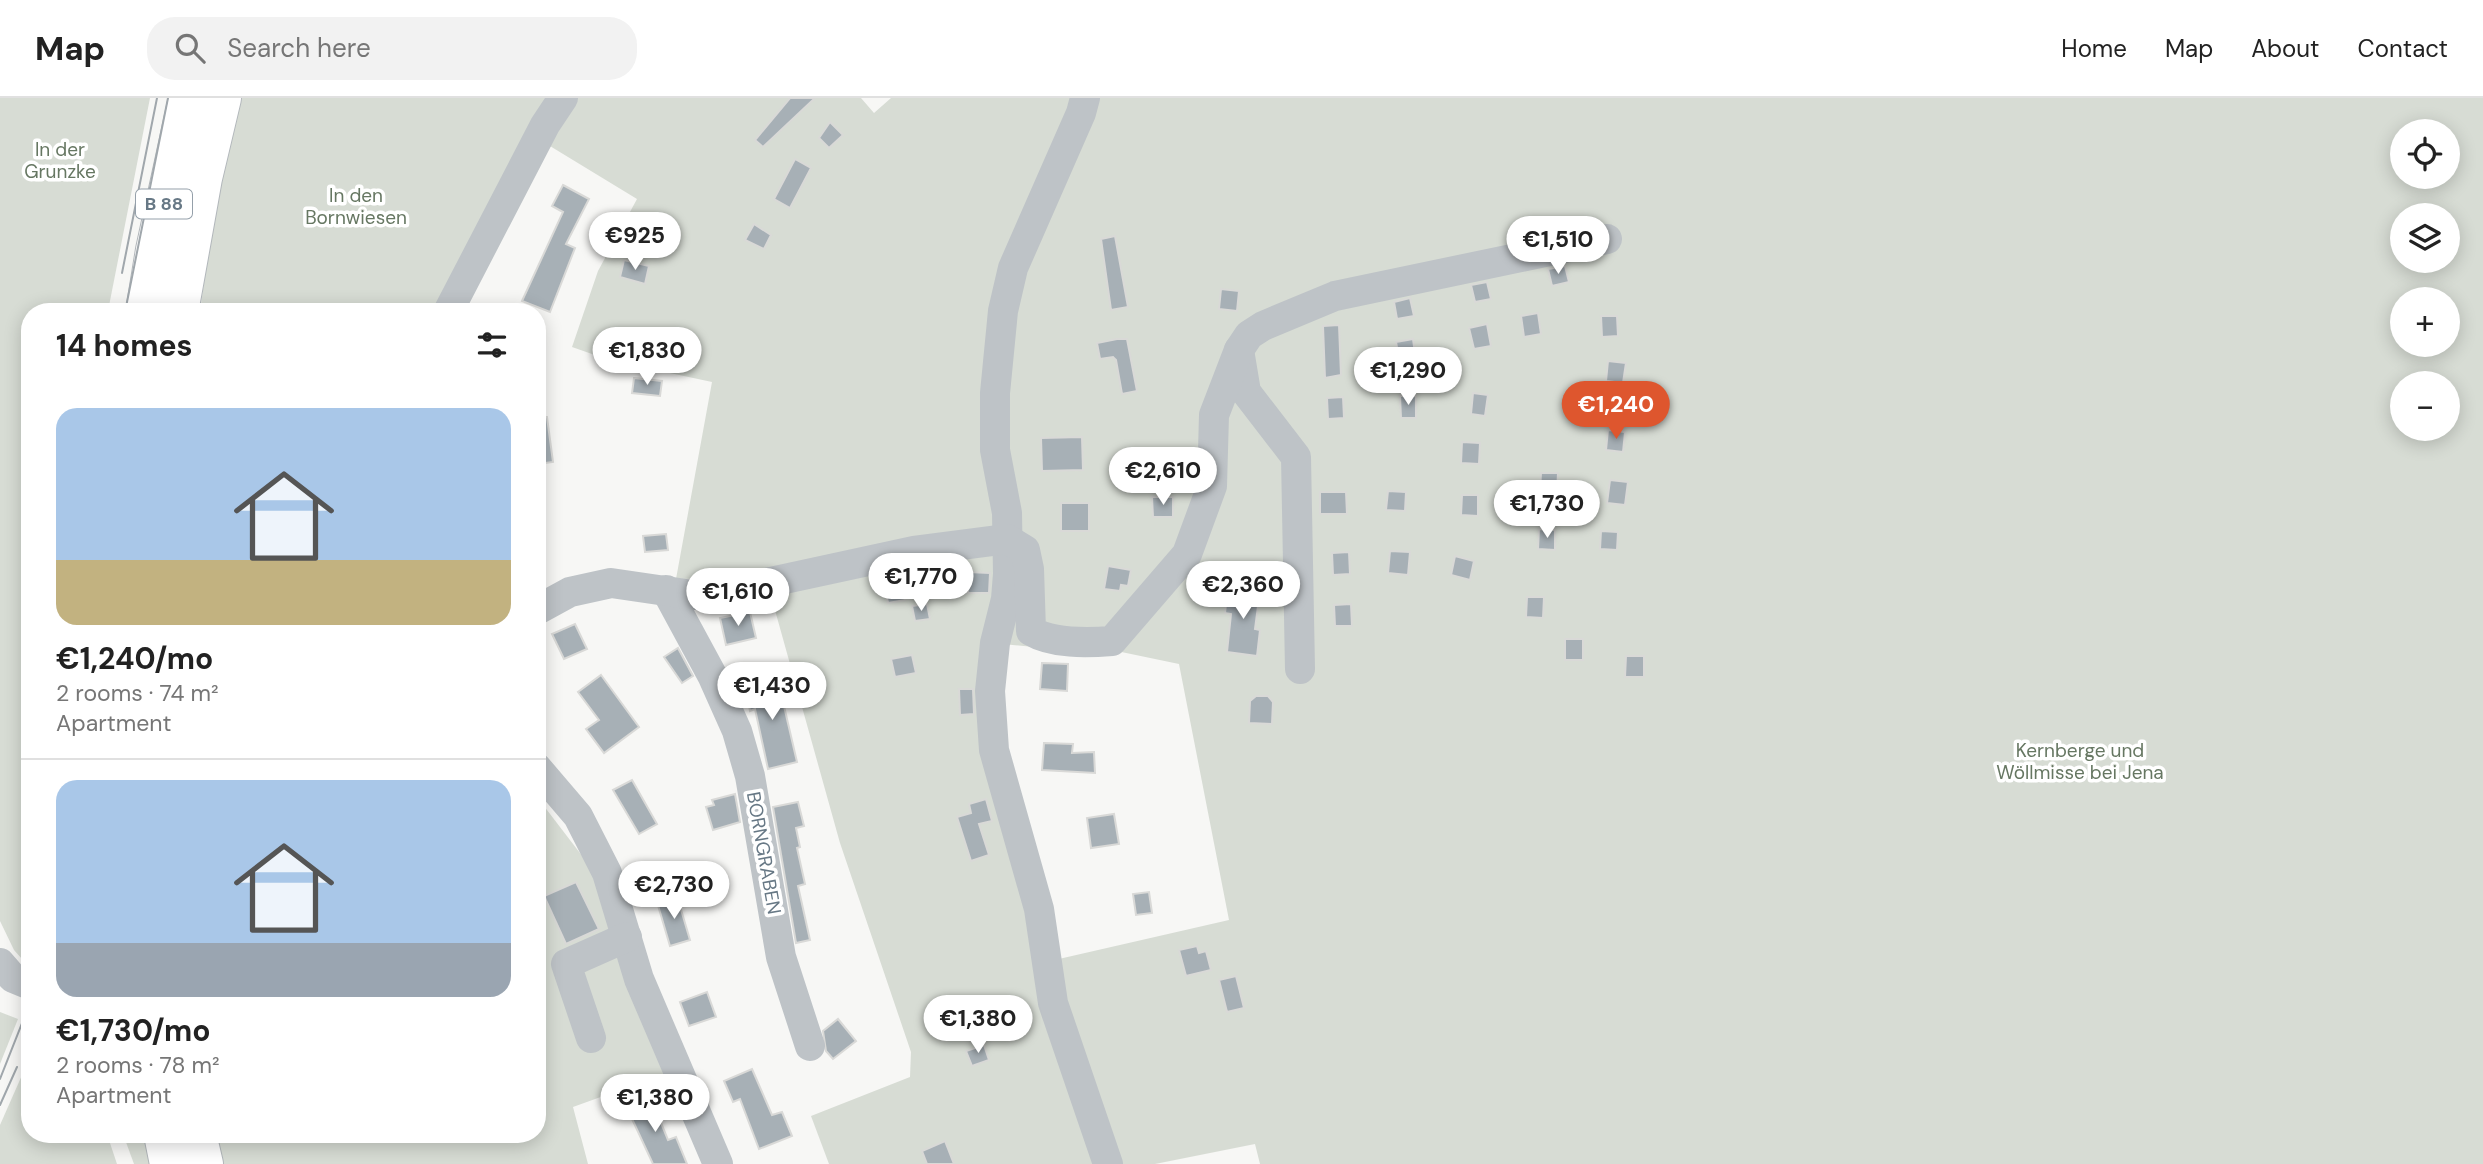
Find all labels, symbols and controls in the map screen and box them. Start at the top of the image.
search box [147,17,637,80]
text: Map [35,27,105,70]
icon: search [171,29,209,67]
text: Search here [227,31,371,65]
text: Home [2061,33,2127,64]
text: Map [2165,33,2213,64]
text: About [2251,33,2320,64]
text: Contact [2358,33,2448,64]
map controls [2390,119,2460,441]
button: locate [2390,119,2460,189]
park label: In der Grunzke [24,137,96,184]
park label: In den Bornwiesen [305,183,407,230]
road number: B 88 [136,190,192,218]
button: layers [2390,203,2460,273]
pin: €925 [594,212,676,272]
pin: €1,510 [1501,216,1615,276]
text: €925 [605,220,665,250]
text: €1,510 [1522,224,1594,254]
button: + [2390,287,2460,357]
text: 14 homes [56,326,193,365]
icon: filters [473,326,511,364]
pin: €1,830 [590,328,704,387]
text: €1,830 [609,335,685,365]
pin: €1,290 [1351,348,1465,407]
text: €1,290 [1370,355,1446,385]
button: − [2390,371,2460,441]
pin: €1,240 [1559,382,1673,441]
text: €1,240 [1578,389,1654,419]
pin: €2,610 [1106,448,1220,507]
icon: home [221,453,347,579]
text: €2,610 [1125,455,1201,485]
pin: €1,730 [1490,480,1604,540]
text: €1,730 [1510,488,1584,518]
pin: €1,770 [864,554,978,613]
text: €1,770 [885,561,957,591]
pin: €2,360 [1186,561,1300,621]
pin: €1,610 [681,568,795,628]
text: €2,360 [1202,569,1284,599]
text: €1,610 [702,576,774,606]
text: €1,240/mo [56,639,213,678]
pin: €1,430 [715,662,829,722]
text: €1,430 [733,670,811,700]
text: 2 rooms · 74 m² [56,678,219,708]
text: Apartment [56,708,171,738]
park label: Kernberge und Wöllmisse bei Jena [1996,738,2164,785]
street label: BORNGRABEN [741,790,787,916]
icon: home [221,825,347,951]
pin: €2,730 [617,862,731,921]
text: €2,730 [634,869,714,899]
pin: €1,380 [921,996,1035,1055]
text: €1,380 [940,1003,1016,1033]
text: €1,730/mo [56,1011,211,1050]
text: 2 rooms · 78 m² [56,1050,220,1080]
pin: €1,380 [598,1074,712,1134]
text: Apartment [56,1080,171,1110]
text: €1,380 [617,1082,693,1112]

